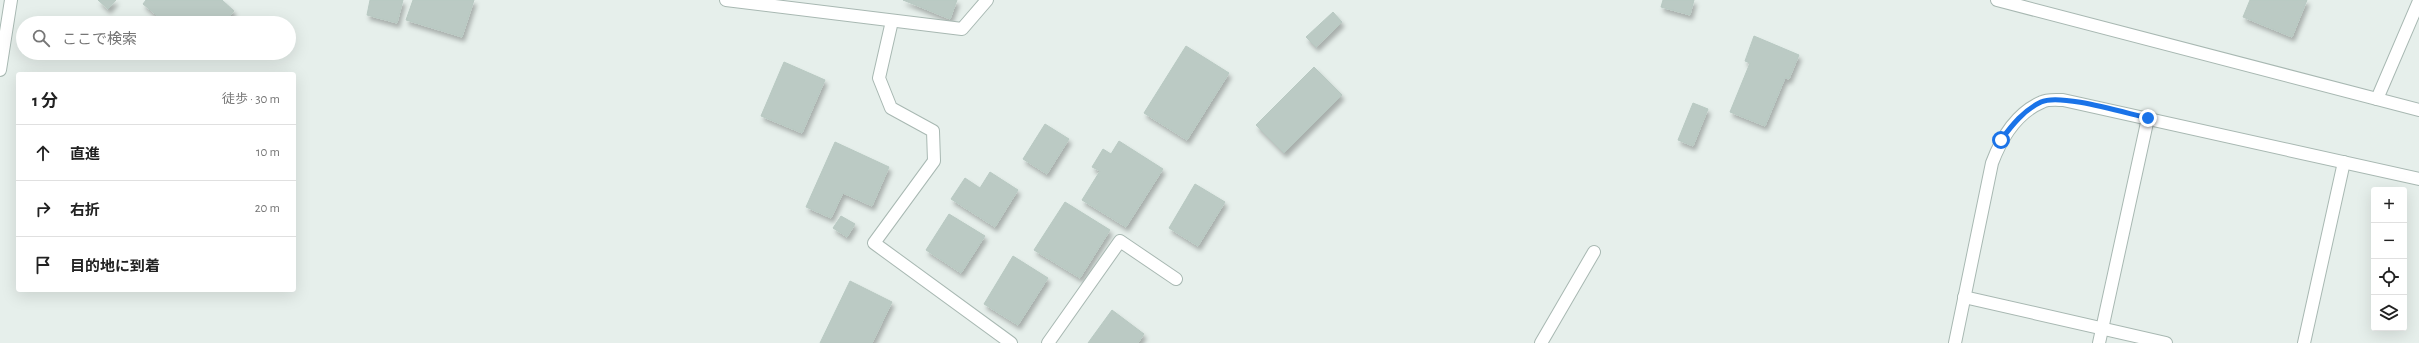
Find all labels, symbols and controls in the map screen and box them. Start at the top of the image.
search box [16,16,296,60]
icon: search [30,27,52,49]
text: ここで検索 [62,32,137,47]
text: 1 分 [32,92,58,109]
text: 徒歩 · 30 m [222,93,280,106]
route end [2139,109,2157,127]
route start [1992,131,2010,149]
icon: ahead [32,142,54,164]
text: 10 m [256,146,280,159]
text: 直進 [70,147,100,162]
map controls [2371,187,2407,331]
button: + [2371,187,2407,223]
icon: right [32,198,54,220]
text: 20 m [255,202,280,215]
text: 右折 [70,203,100,218]
button: − [2371,223,2407,259]
icon: arrive [32,254,54,276]
text: 目的地に到着 [70,259,160,274]
button: locate [2371,259,2407,295]
button: layers [2371,295,2407,331]

